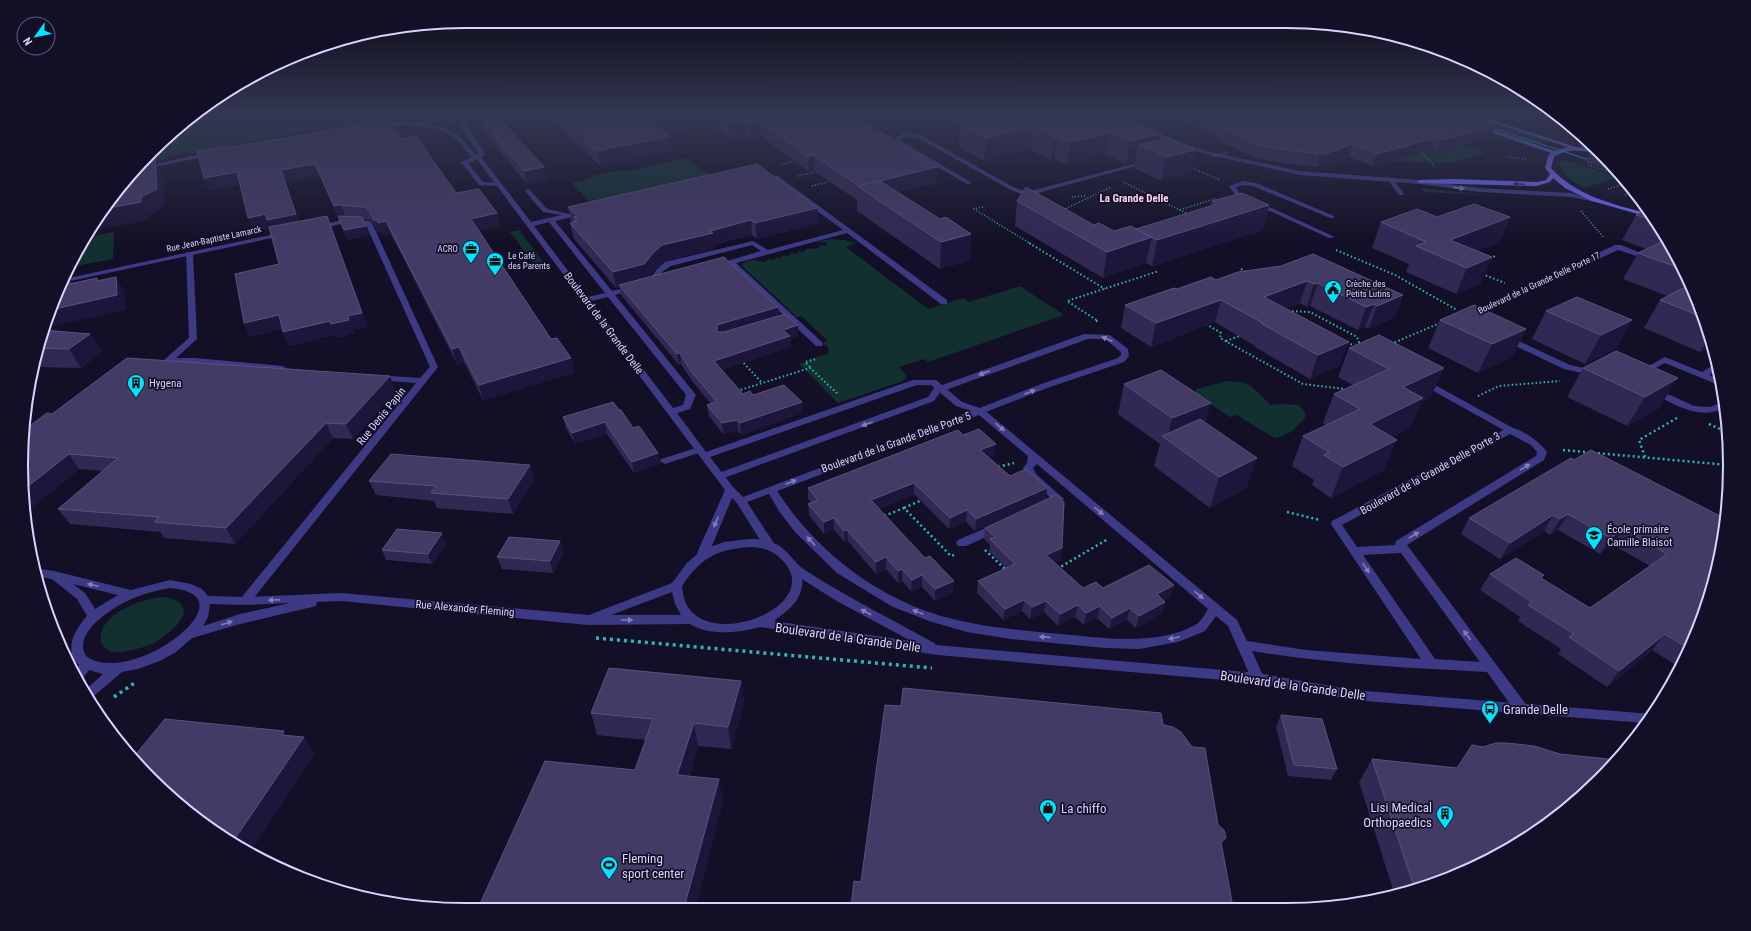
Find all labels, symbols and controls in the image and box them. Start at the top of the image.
north arrow [16,16,56,56]
text: N [21,35,35,48]
one-way arrow [1512,181,1525,187]
one-way arrow [1453,185,1465,191]
district label: La Grande Delle [1099,192,1169,205]
street label: Rue Jean-Baptiste Lamarck [166,224,262,254]
office icon: ACRO [461,239,481,264]
place label: ACRO [438,244,458,254]
street label: Boulevard de la Grande Delle Porte 17 [1476,250,1602,316]
office icon: Le Café des Parents [485,251,505,276]
place label: Le Café des Parents [508,251,550,271]
street label: Boulevard de la Grande Delle [561,270,646,377]
public building icon: Crèche des Petits Lutins [1323,279,1343,304]
place label: Crèche des Petits Lutins [1346,279,1390,299]
one-way arrow [1101,335,1113,342]
one-way arrow [978,370,990,376]
building icon: Hygena [126,373,146,398]
place label: Hygena [149,377,182,390]
street label: Rue Denis Papin [354,385,409,448]
one-way arrow [1024,388,1036,394]
street label: Boulevard de la Grande Delle Porte 5 [820,409,973,476]
one-way arrow [860,421,872,427]
one-way arrow [995,423,1005,432]
street label: Boulevard de la Grande Delle Porte 3 [1358,429,1503,517]
one-way arrow [1519,464,1531,471]
one-way arrow [785,478,797,484]
one-way arrow [1094,507,1105,516]
one-way arrow [713,516,719,528]
place label: École primaire Camille Blaisot [1607,523,1672,549]
school or university icon: École primaire Camille Blaisot [1584,525,1604,550]
one-way arrow [1408,532,1420,539]
one-way arrow [806,536,816,546]
one-way arrow [1362,563,1370,573]
one-way arrow [87,581,99,587]
one-way arrow [1194,590,1204,599]
one-way arrow [268,597,281,603]
street label: Rue Alexander Fleming [415,598,515,619]
one-way arrow [860,608,871,615]
one-way arrow [912,609,924,616]
one-way arrow [621,617,634,623]
one-way arrow [221,620,233,626]
street label: Boulevard de la Grande Delle [774,620,922,655]
one-way arrow [1463,630,1471,641]
one-way arrow [1039,633,1051,640]
one-way arrow [1168,635,1180,641]
street label: Boulevard de la Grande Delle [1219,668,1367,703]
bus stop icon: Grande Delle [1480,699,1500,724]
place label: Grande Delle [1503,702,1568,717]
shop icon: La chiffo [1038,798,1058,823]
place label: Lisi Medical Orthopaedics [1363,800,1432,830]
place label: La chiffo [1061,801,1106,816]
building icon: Lisi Medical Orthopaedics [1435,804,1455,829]
place label: Fleming sport center [622,851,684,881]
sports icon: Fleming sport center [599,855,619,880]

